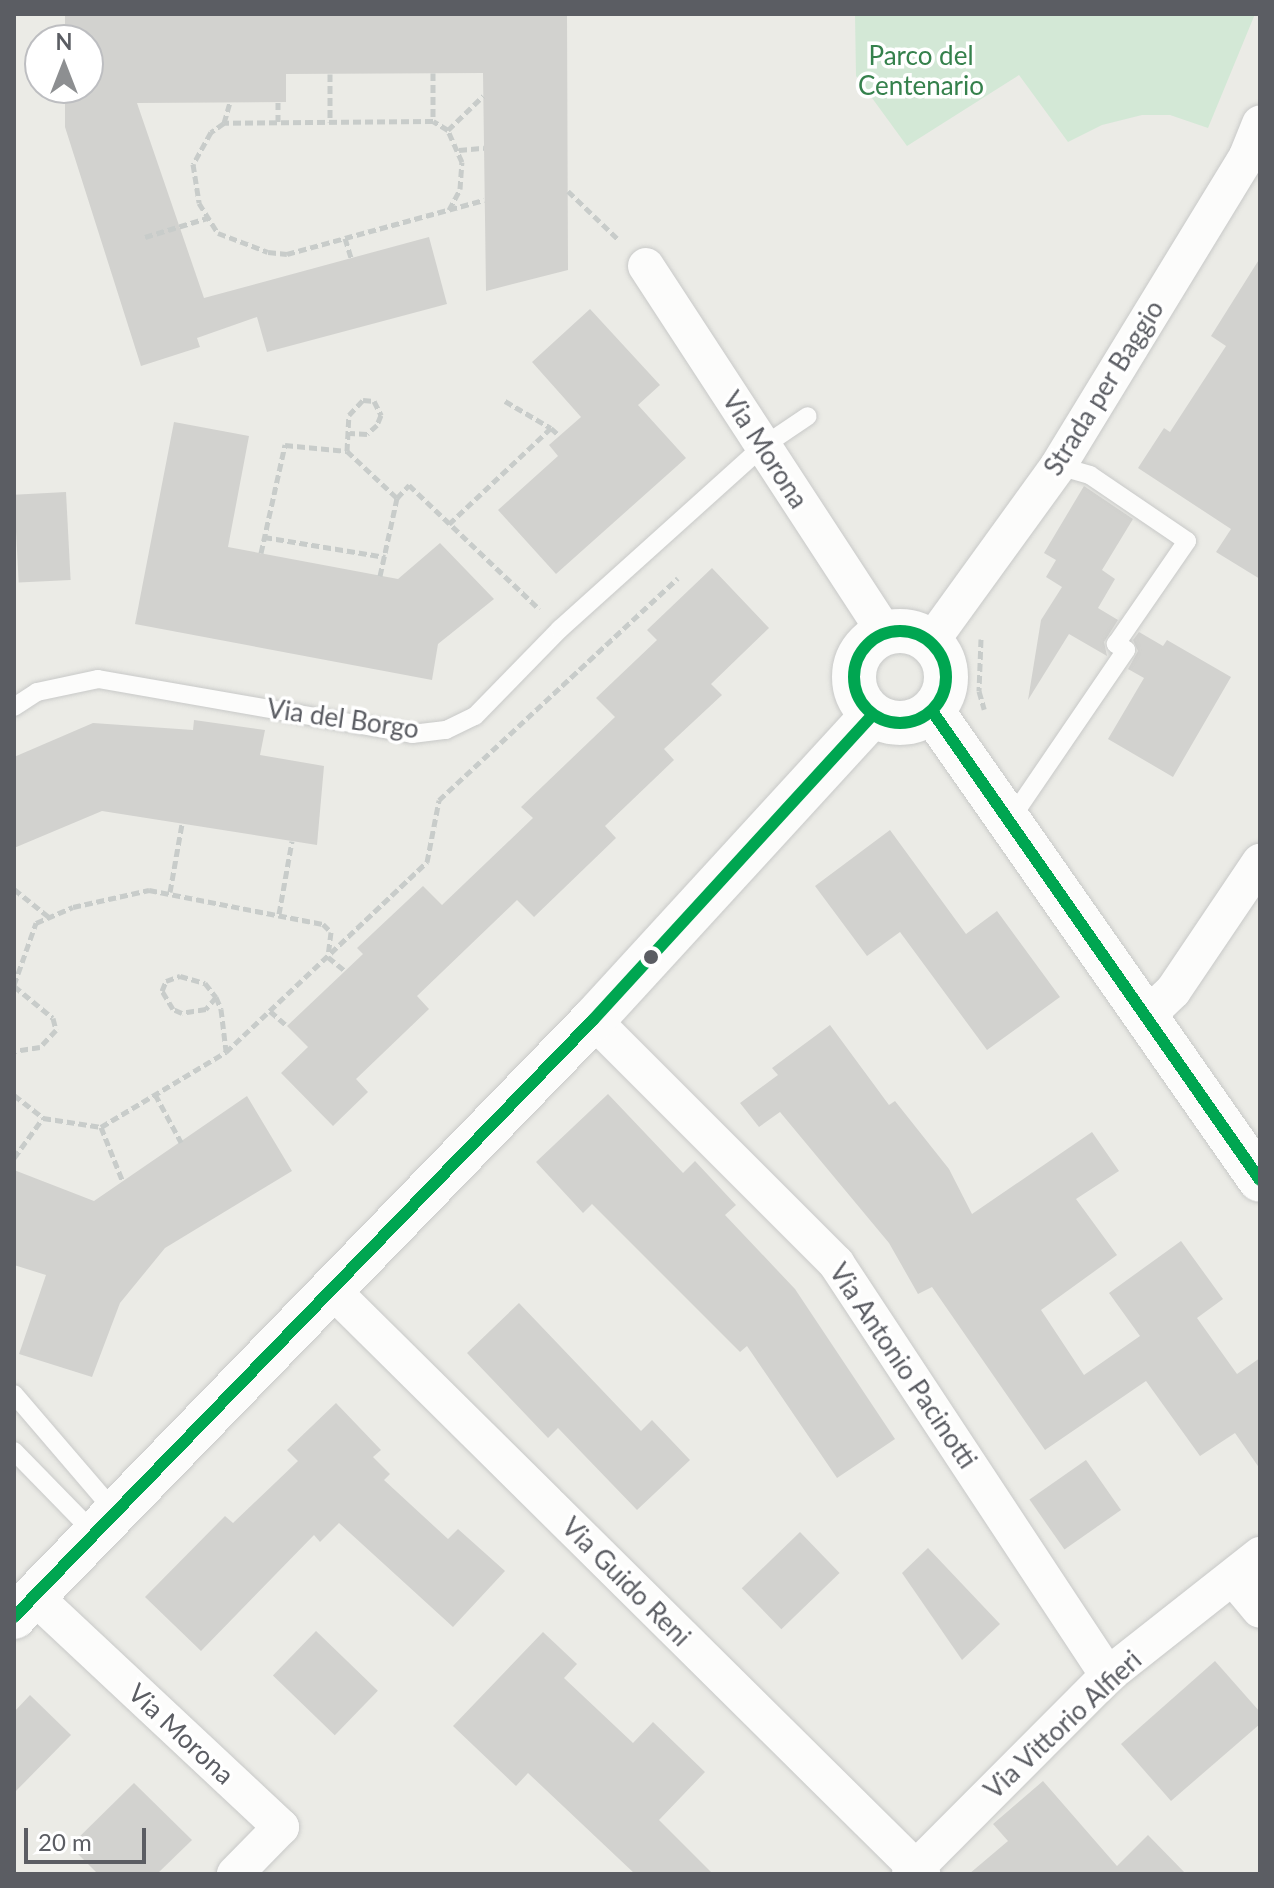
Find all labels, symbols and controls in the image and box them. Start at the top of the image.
north arrow [24,24,104,104]
text: N [56,28,72,55]
park label: Parco del Centenario [858,40,984,102]
street label: Strada per Baggio [1037,294,1171,482]
street label: Via Morona [716,386,814,514]
street label: Via del Borgo [265,693,421,745]
unlabelled marker [643,949,659,965]
street label: Via Antonio Pacinotti [823,1257,983,1475]
street label: Via Guido Reni [555,1511,697,1653]
street label: Via Vittorio Alfieri [977,1644,1149,1806]
street label: Via Morona [122,1677,240,1791]
scale bar [28,1812,150,1862]
text: 20 m [38,1827,92,1856]

